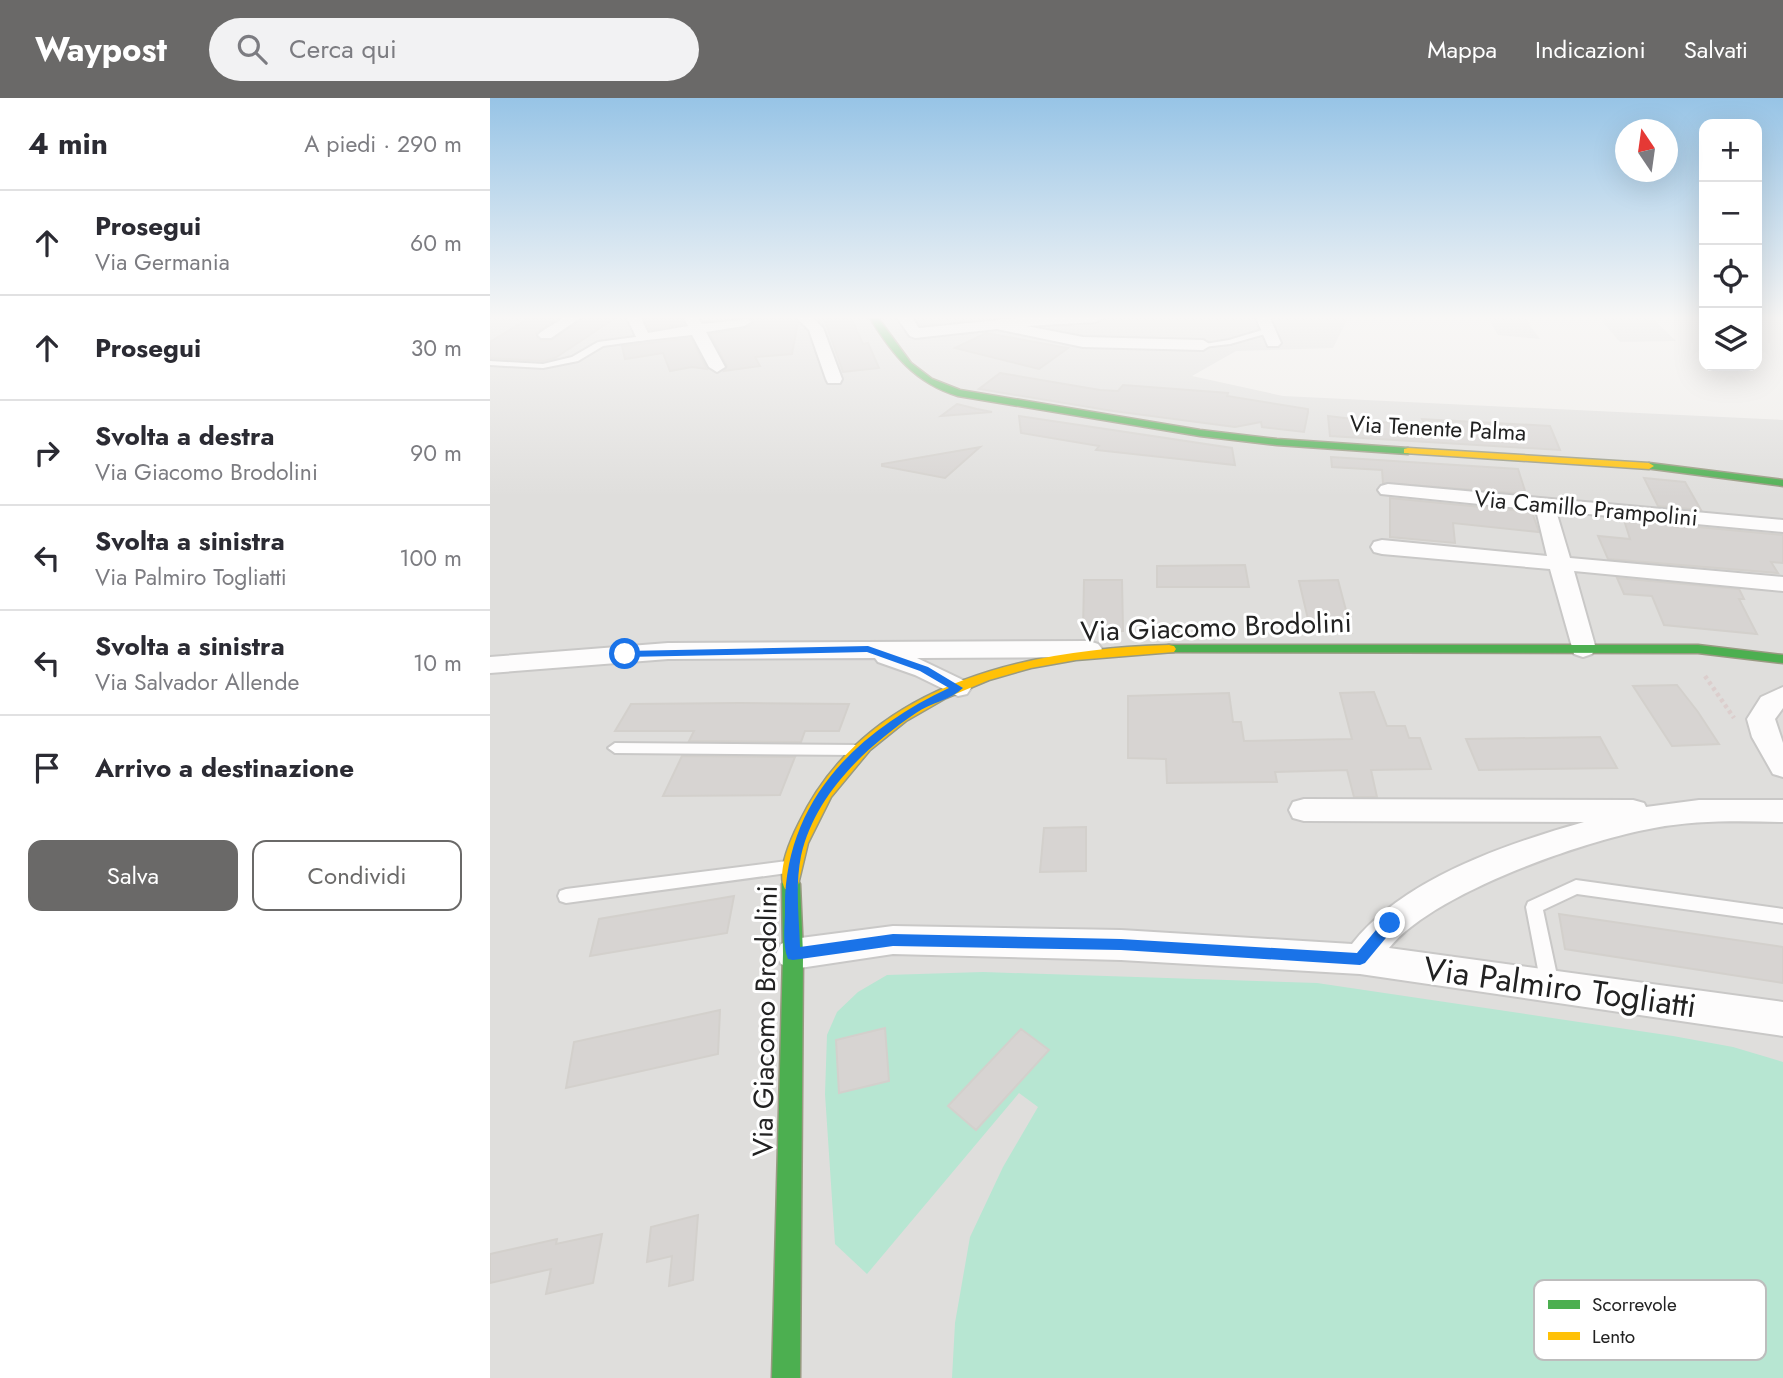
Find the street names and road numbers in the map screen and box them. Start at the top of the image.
street label: Via Tenente Palma [1349,406,1527,450]
street label: Via Camillo Prampolini [1473,481,1699,535]
street label: Via Giacomo Brodolini [1080,602,1352,652]
street label: Via Giacomo Brodolini [742,885,788,1157]
street label: Via Palmiro Togliatti [1421,945,1699,1029]

